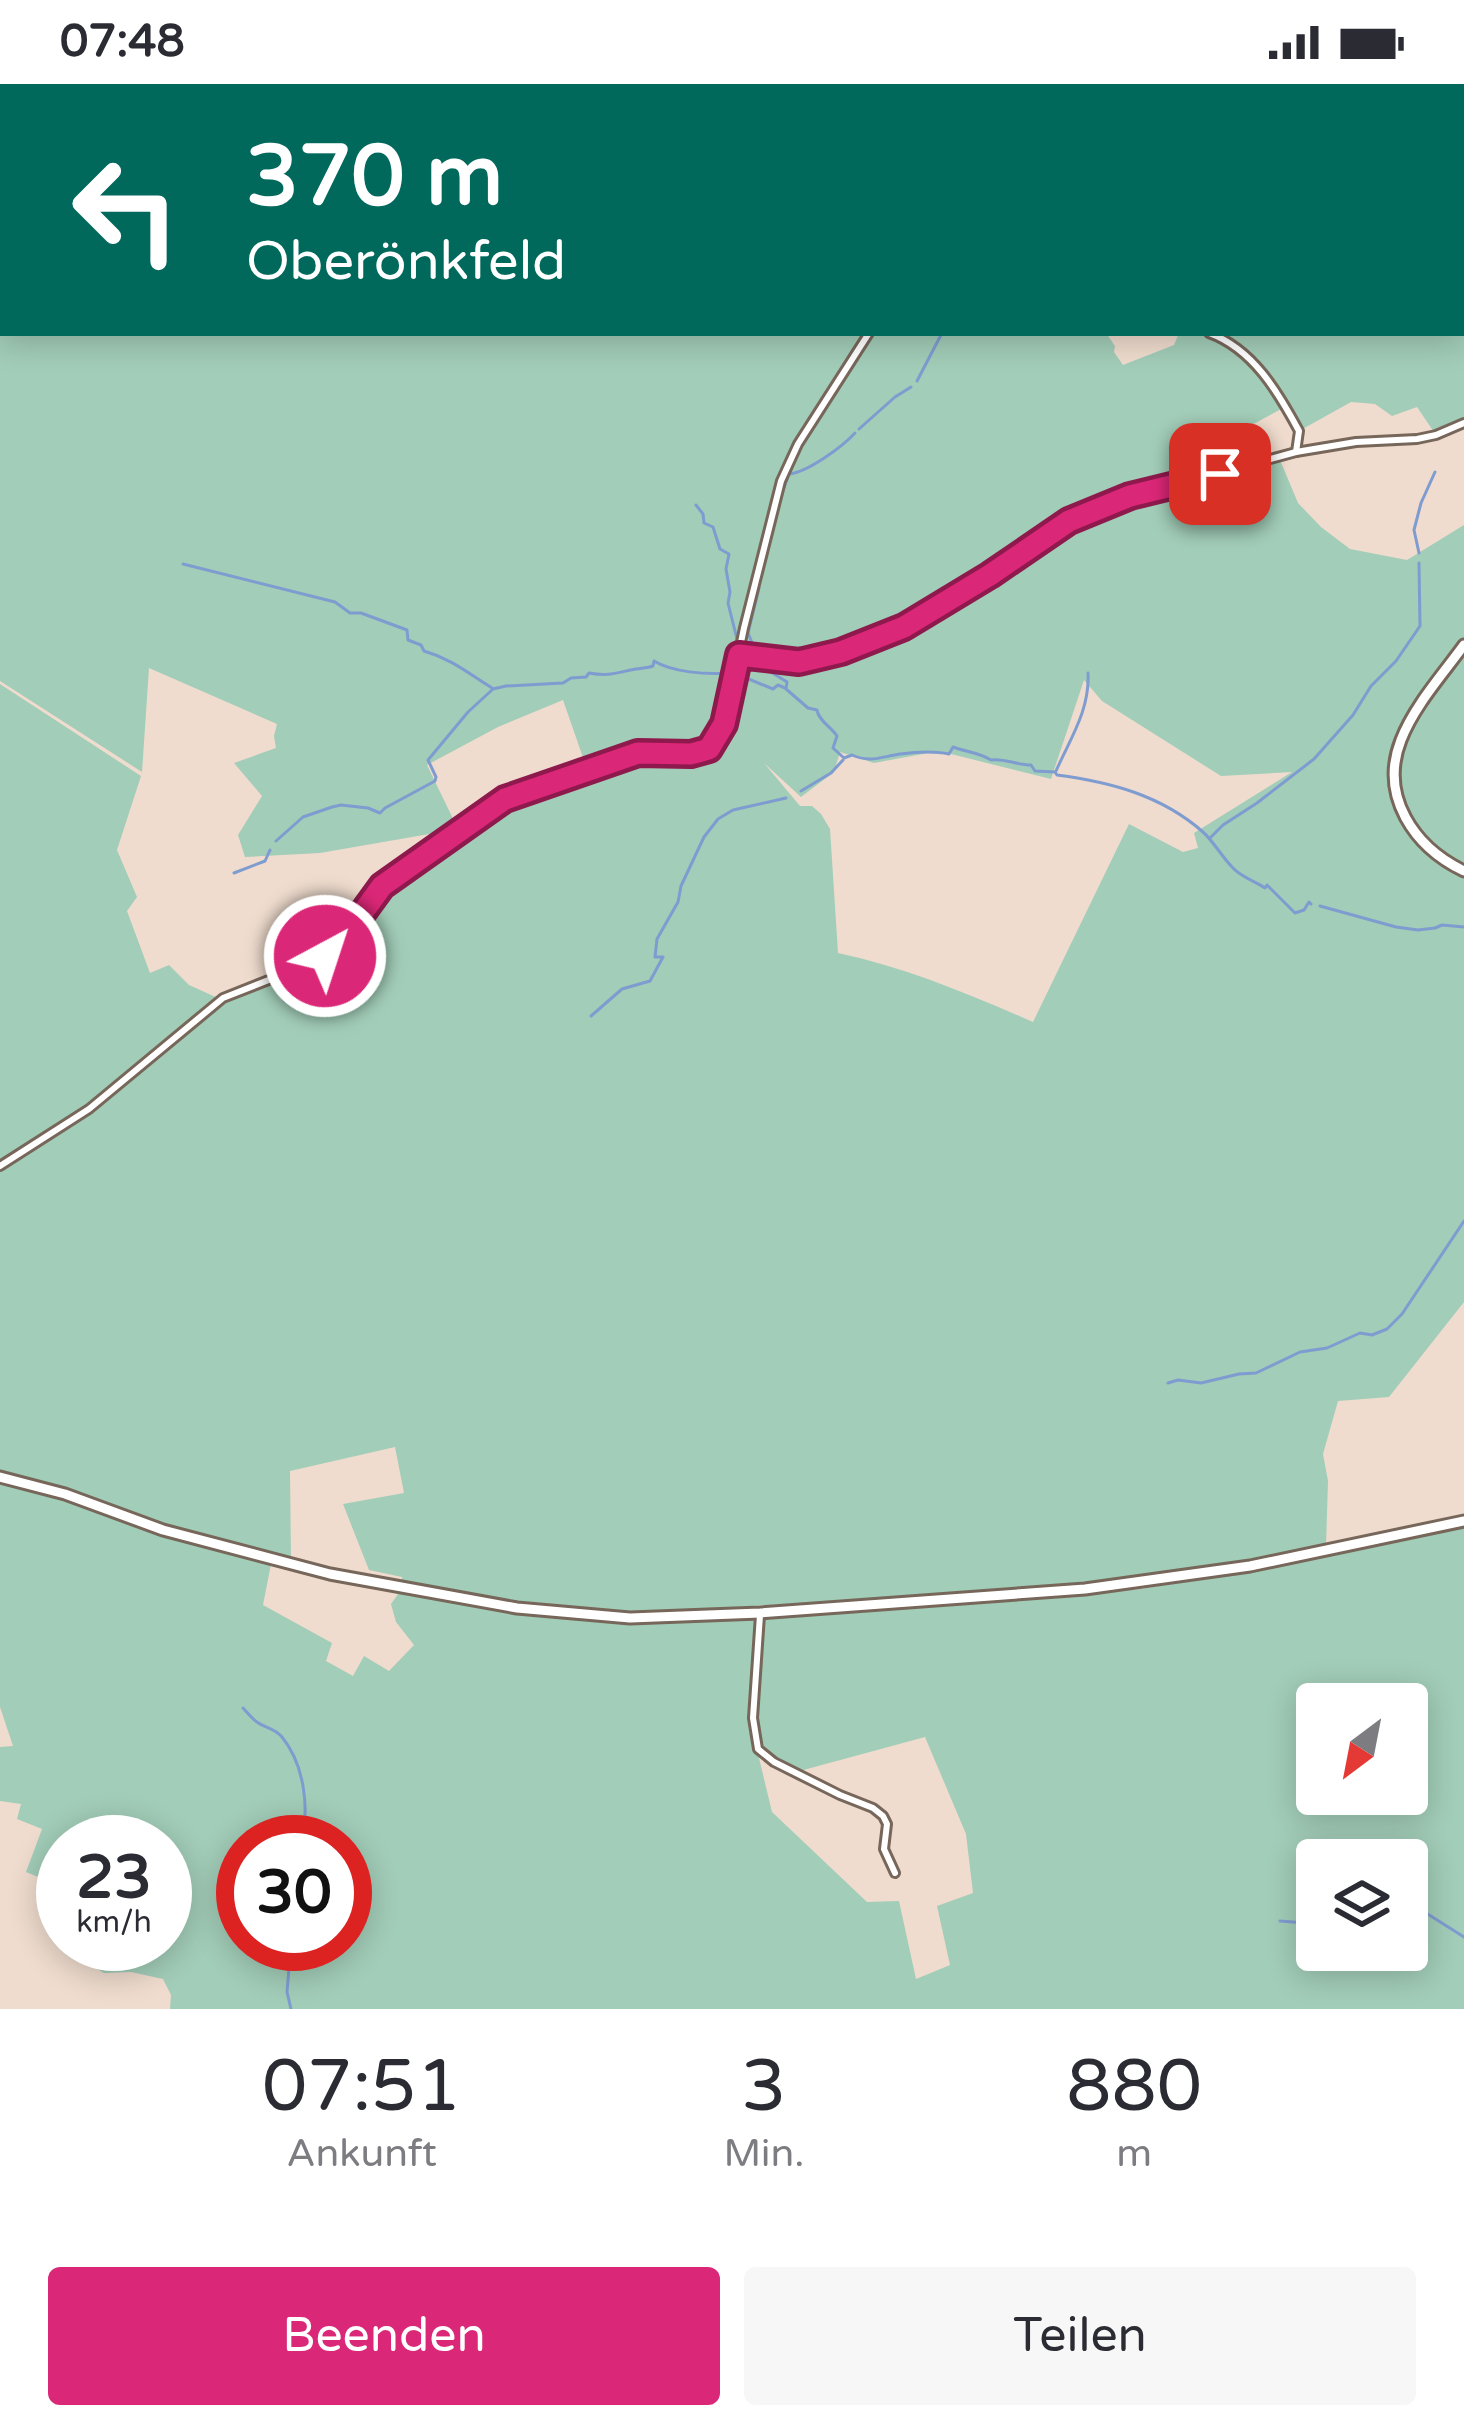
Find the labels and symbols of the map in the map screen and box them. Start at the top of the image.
pin [1169,423,1271,525]
position arrow [262,893,388,1019]
north arrow [1296,1683,1428,1815]
speed limit sign: 30 [216,1815,372,1971]

